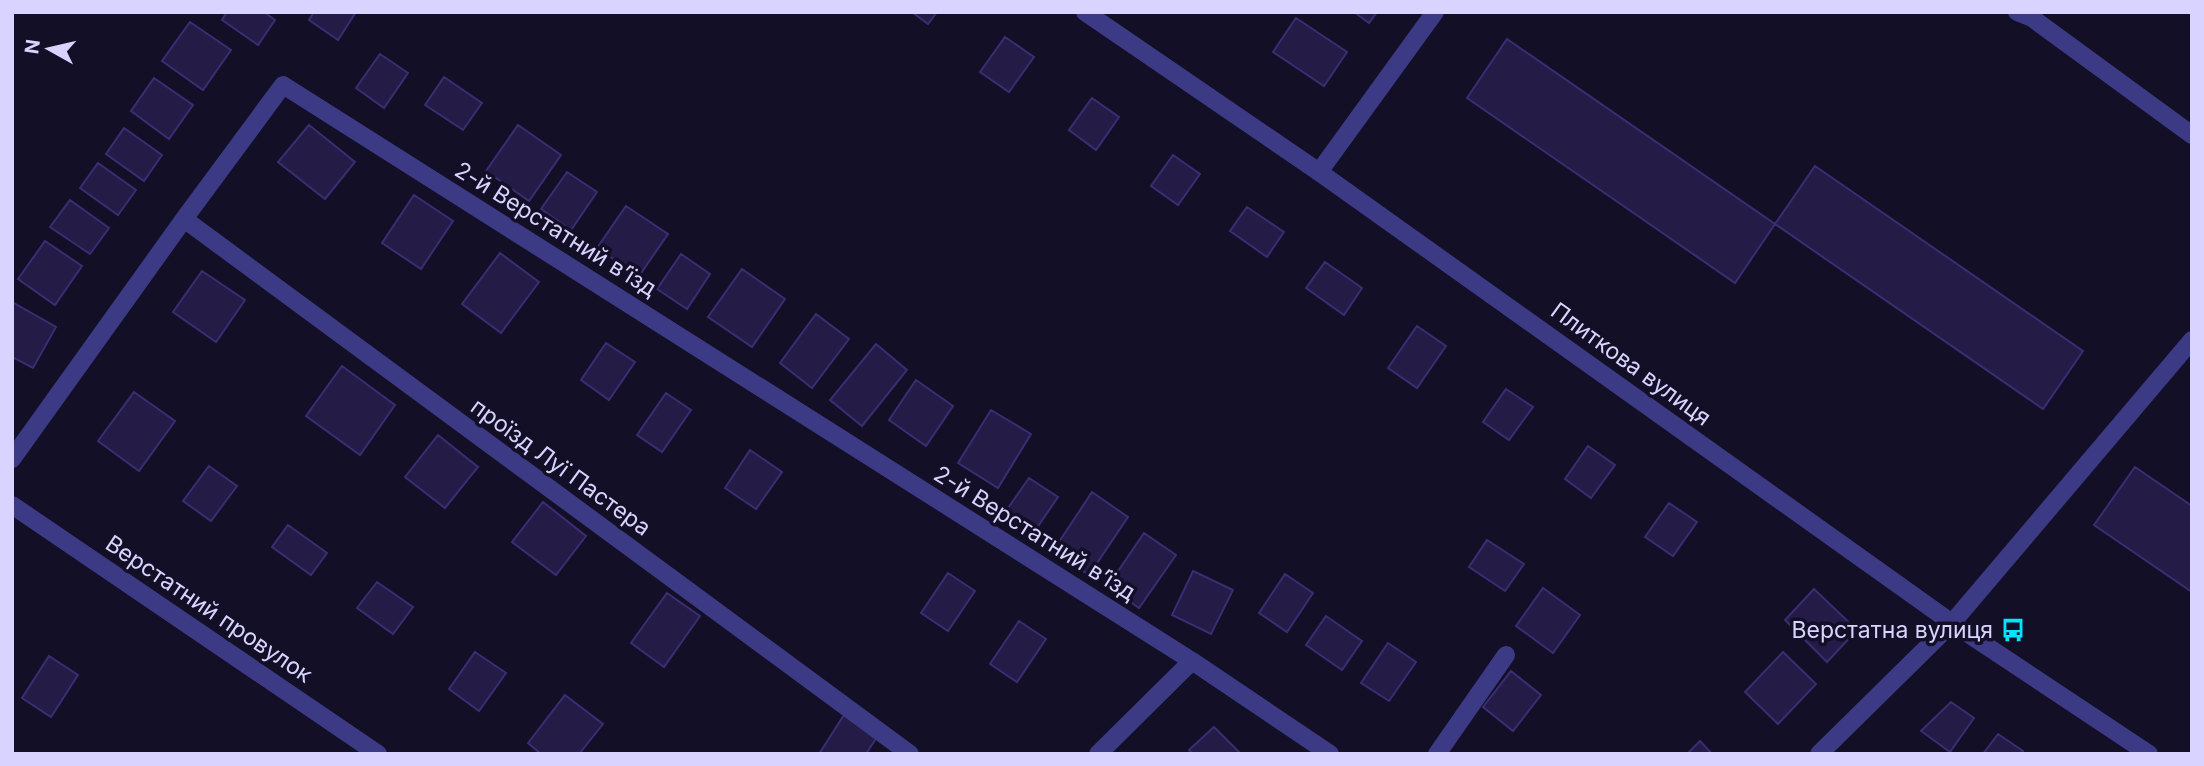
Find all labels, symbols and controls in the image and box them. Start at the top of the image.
north arrow [14,14,84,84]
text: N [20,38,45,55]
street label: 2-й Верстатний в’їзд [450,155,662,303]
street label: Плиткова вулиця [1545,296,1717,432]
street label: проїзд Луї Пастера [466,392,656,542]
street label: 2-й Верстатний в’їзд [929,459,1141,607]
street label: Верстатний провулок [100,529,318,689]
place label: Верстатна вулиця [1791,616,1993,644]
bus stop icon: Верстатна вулиця [1999,616,2027,644]

